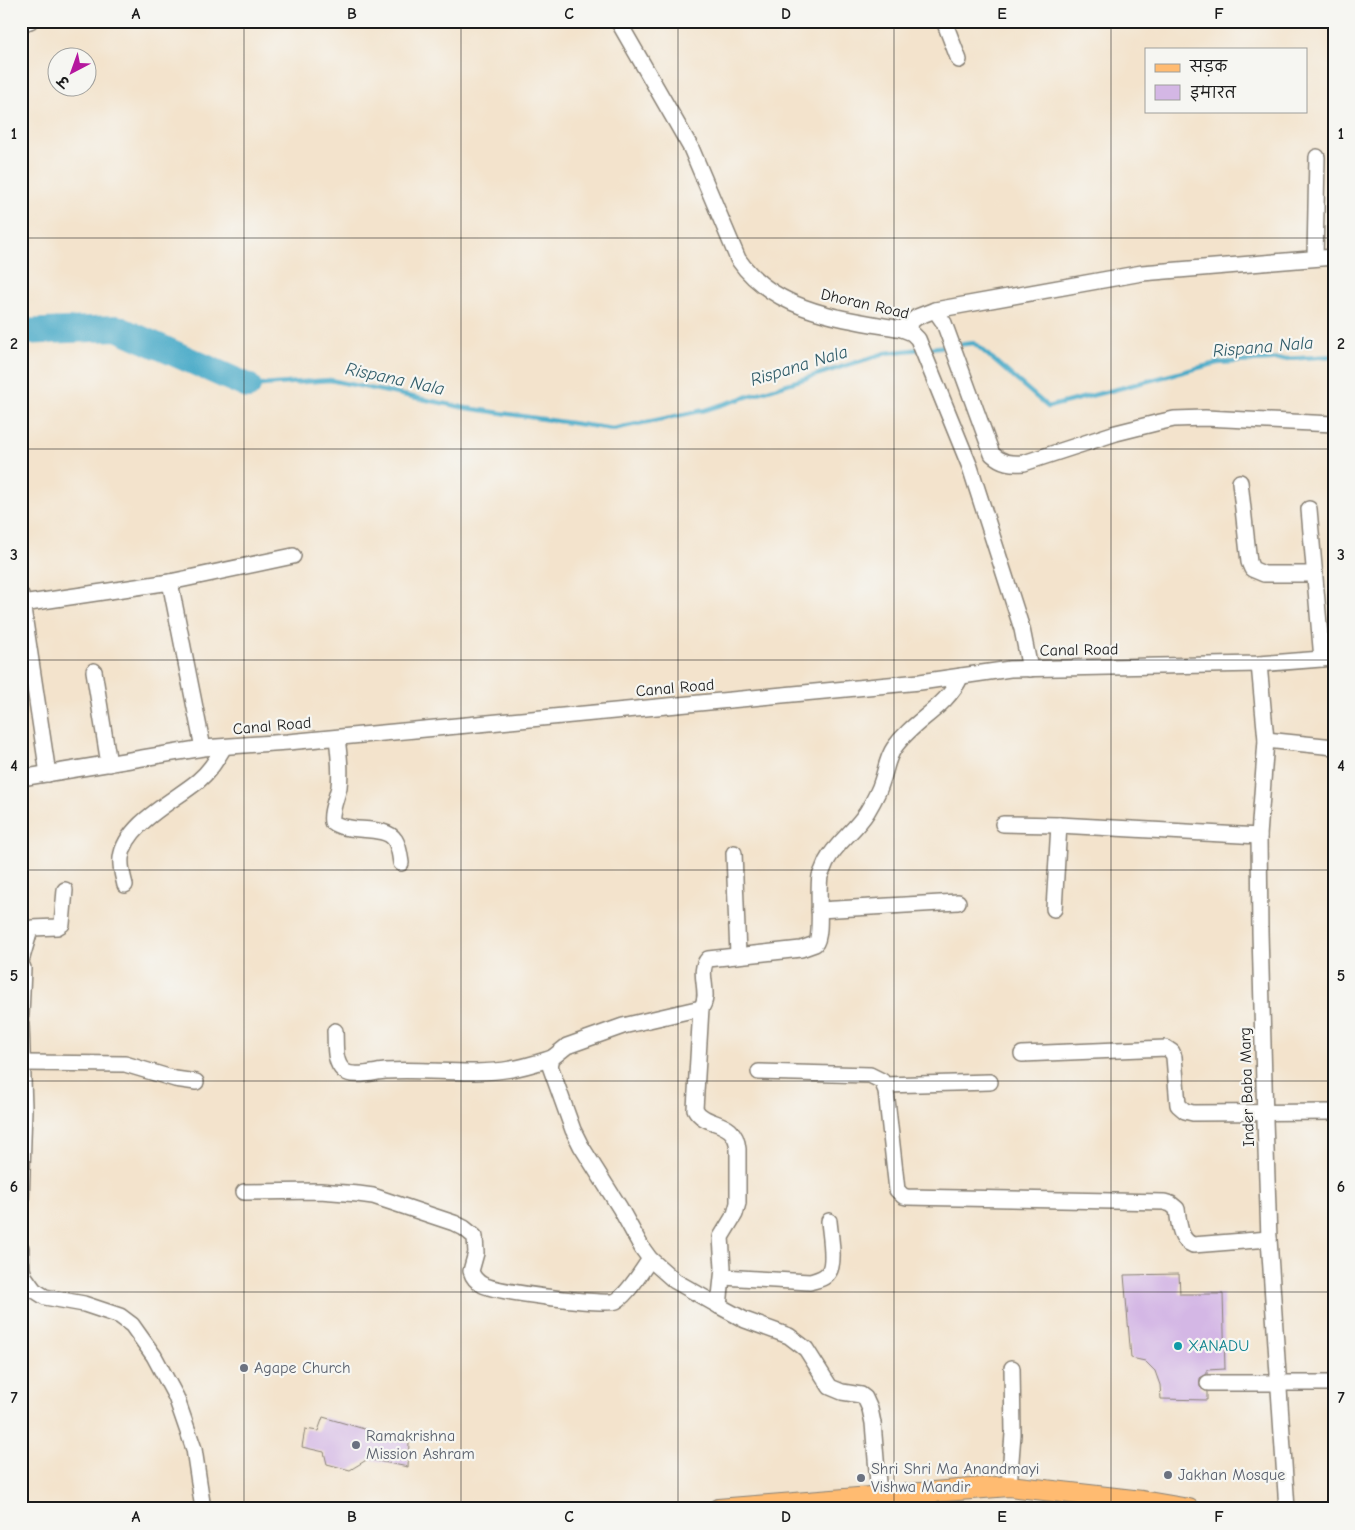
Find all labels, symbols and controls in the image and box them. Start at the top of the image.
text: A [132,5,141,23]
text: B [347,5,357,23]
text: C [564,5,574,23]
text: D [781,5,791,23]
text: E [997,5,1007,23]
text: F [1214,5,1224,23]
north arrow [48,48,98,98]
legend [1145,48,1308,112]
text: सड़क [1189,58,1228,77]
text: उ [53,71,74,92]
text: इमारत [1190,84,1237,102]
text: 1 [11,125,17,143]
text: 1 [1338,125,1344,143]
street label: Dhoran Road [819,285,911,323]
water label: Rispana Nala [1212,332,1314,362]
text: 2 [10,335,18,353]
text: 2 [1337,335,1345,353]
water label: Rispana Nala [748,341,850,391]
water label: Rispana Nala [344,358,446,400]
text: 3 [10,546,18,564]
text: 3 [1337,546,1345,564]
street label: Canal Road [1040,640,1118,660]
street label: Canal Road [635,676,715,700]
street label: Canal Road [232,714,312,738]
text: 4 [10,757,18,775]
text: 4 [1337,757,1345,775]
text: 5 [10,967,18,985]
text: 5 [1337,967,1345,985]
street label: Inder Baba Marg [1236,1027,1258,1147]
text: 6 [10,1178,18,1196]
text: 6 [1337,1178,1345,1196]
place label: XANADU [1188,1337,1249,1355]
marker: XANADU [1172,1340,1184,1352]
place label: Agape Church [254,1359,351,1377]
marker: Agape Church [238,1362,250,1374]
text: 7 [10,1389,18,1407]
text: 7 [1337,1389,1345,1407]
place label: Ramakrishna Mission Ashram [366,1427,475,1463]
marker: Ramakrishna Mission Ashram [350,1439,362,1451]
place label: Shri Shri Ma Anandmayi Vishwa Mandir [871,1460,1039,1496]
place label: Jakhan Mosque [1178,1466,1285,1484]
marker: Jakhan Mosque [1162,1469,1174,1481]
marker: Shri Shri Ma Anandmayi Vishwa Mandir [855,1472,867,1484]
text: A [132,1508,141,1526]
text: B [347,1508,357,1526]
text: C [564,1508,574,1526]
text: D [781,1508,791,1526]
text: E [997,1508,1007,1526]
text: F [1214,1508,1224,1526]

